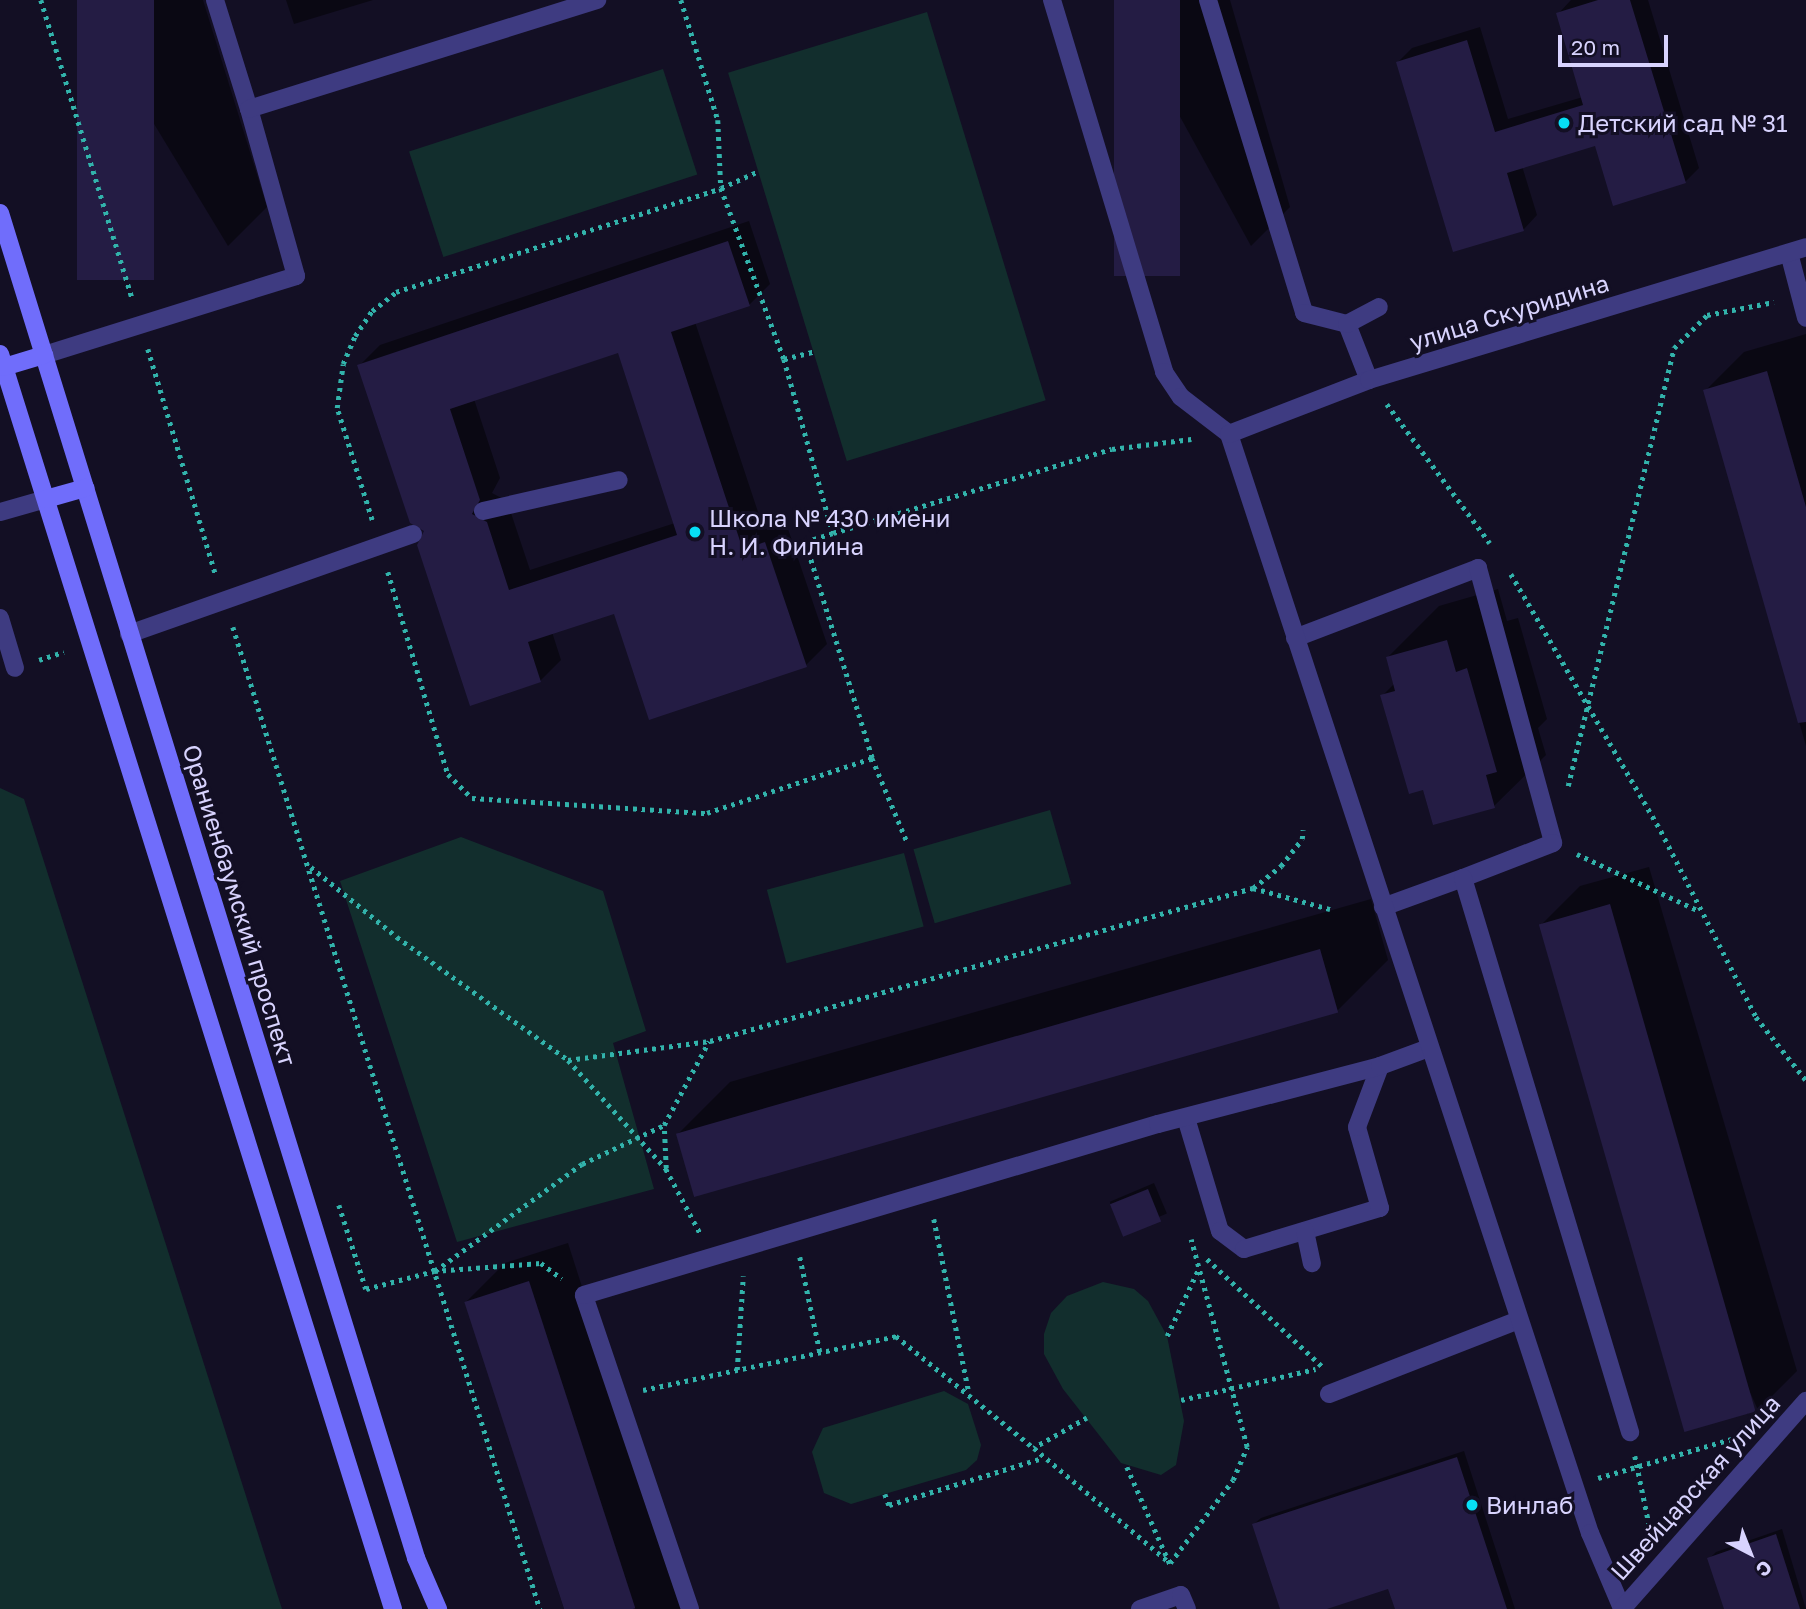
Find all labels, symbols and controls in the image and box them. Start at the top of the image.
scale bar [1561,21,1671,65]
text: 20 m [1571,34,1620,60]
place label: Детский сад № 31 [1578,109,1788,137]
marker: Детский сад № 31 [1556,115,1572,131]
street label: улица Скуридина [1406,268,1612,356]
place label: Школа № 430 имени Н. И. Филина [709,504,950,560]
marker: Школа № 430 имени Н. И. Филина [687,524,703,540]
street label: Ораниенбаумский проспект [177,741,303,1069]
street label: Швейцарская улица [1604,1389,1786,1585]
place label: Винлаб [1486,1491,1573,1519]
marker: Винлаб [1464,1497,1480,1513]
north arrow [1715,1518,1785,1588]
text: С [1752,1556,1777,1582]

